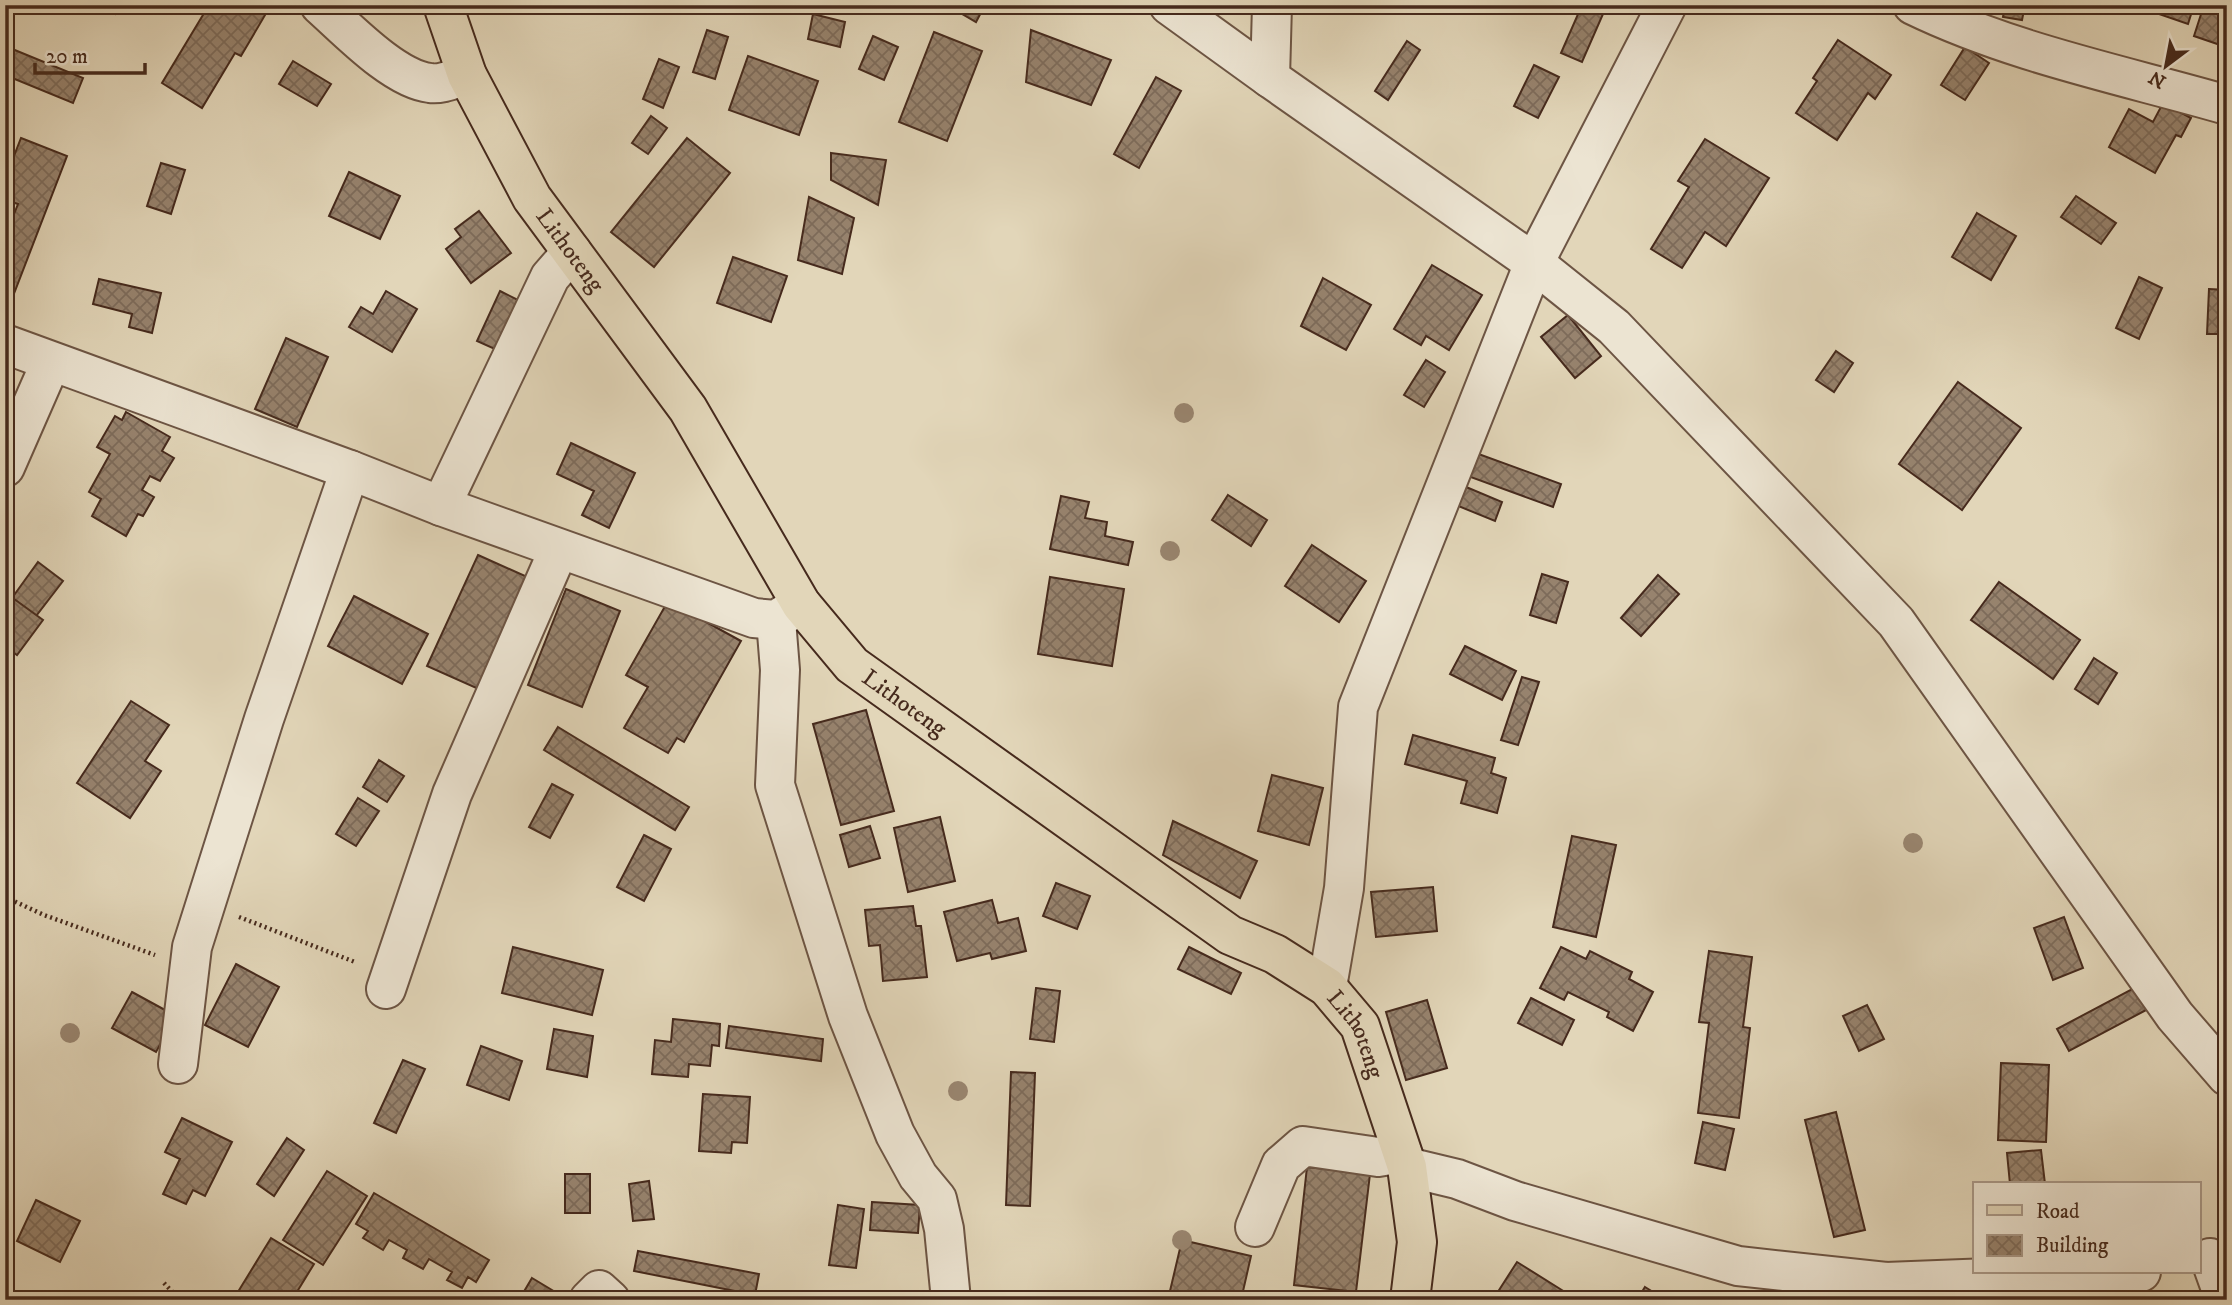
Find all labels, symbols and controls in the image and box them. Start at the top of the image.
scale bar [35,32,145,76]
north arrow [2130,32,2200,102]
text: 20 m [46,44,88,70]
text: N [2145,65,2170,93]
street label: Lithoteng [529,203,611,299]
street label: Lithoteng [856,663,952,744]
street label: Lithoteng [1320,984,1390,1083]
legend [1973,1182,2200,1274]
text: Road [2036,1199,2080,1225]
text: Building [2036,1233,2109,1259]

